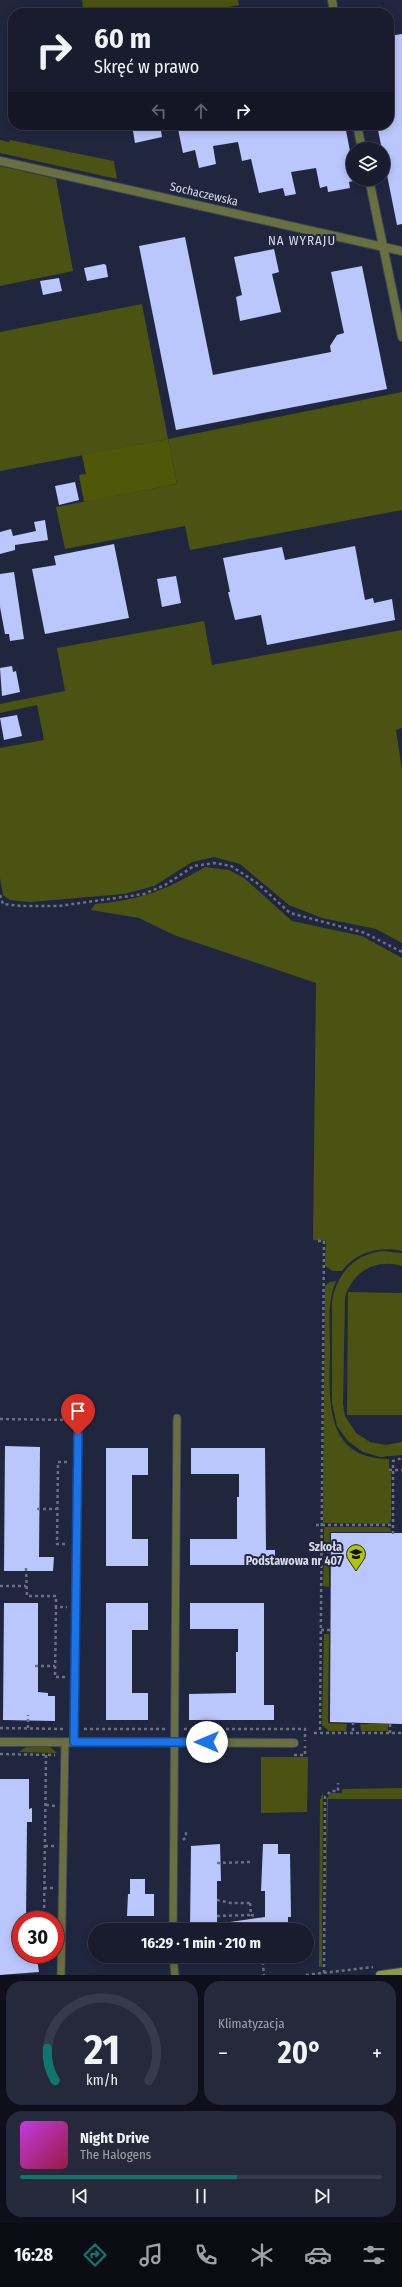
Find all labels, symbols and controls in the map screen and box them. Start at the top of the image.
text: 60 m [94,22,151,55]
icon: right [28,24,80,76]
text: Skręć w prawo [94,56,199,78]
icon: left [148,100,170,122]
icon: ahead [190,100,212,122]
icon: right [232,100,254,122]
map controls [346,142,390,186]
button: layers [346,142,390,186]
street label: Sochaczewska [169,179,240,209]
district label: NA WYRAJU [268,233,336,248]
pin [61,1394,95,1435]
icon: arrive [67,1400,89,1422]
place label: Szkoła Podstawowa nr 407 [246,1540,342,1568]
school or university icon: Szkoła Podstawowa nr 407 [345,1543,367,1571]
position arrow [186,1721,228,1763]
speed limit sign: 30 [12,1911,64,1963]
text: 16:29 · 1 min · 210 m [141,1934,261,1952]
text: Klimatyzacja [218,2016,285,2031]
text: 21 [83,2025,120,2075]
text: 20° [278,2035,322,2071]
text: − [218,2040,228,2067]
text: + [372,2040,382,2067]
text: km/h [86,2072,118,2089]
text: Night Drive [80,2129,149,2147]
text: The Halogens [80,2147,151,2162]
icon: previous [69,2185,91,2207]
icon: pause [190,2185,212,2207]
icon: next [311,2185,333,2207]
icon: directions [81,2241,109,2269]
icon: music [137,2241,165,2269]
icon: phone [192,2241,220,2269]
icon: climate [248,2241,276,2269]
icon: car [304,2241,332,2269]
icon: filters [360,2241,388,2269]
text: 16:28 [14,2244,53,2266]

